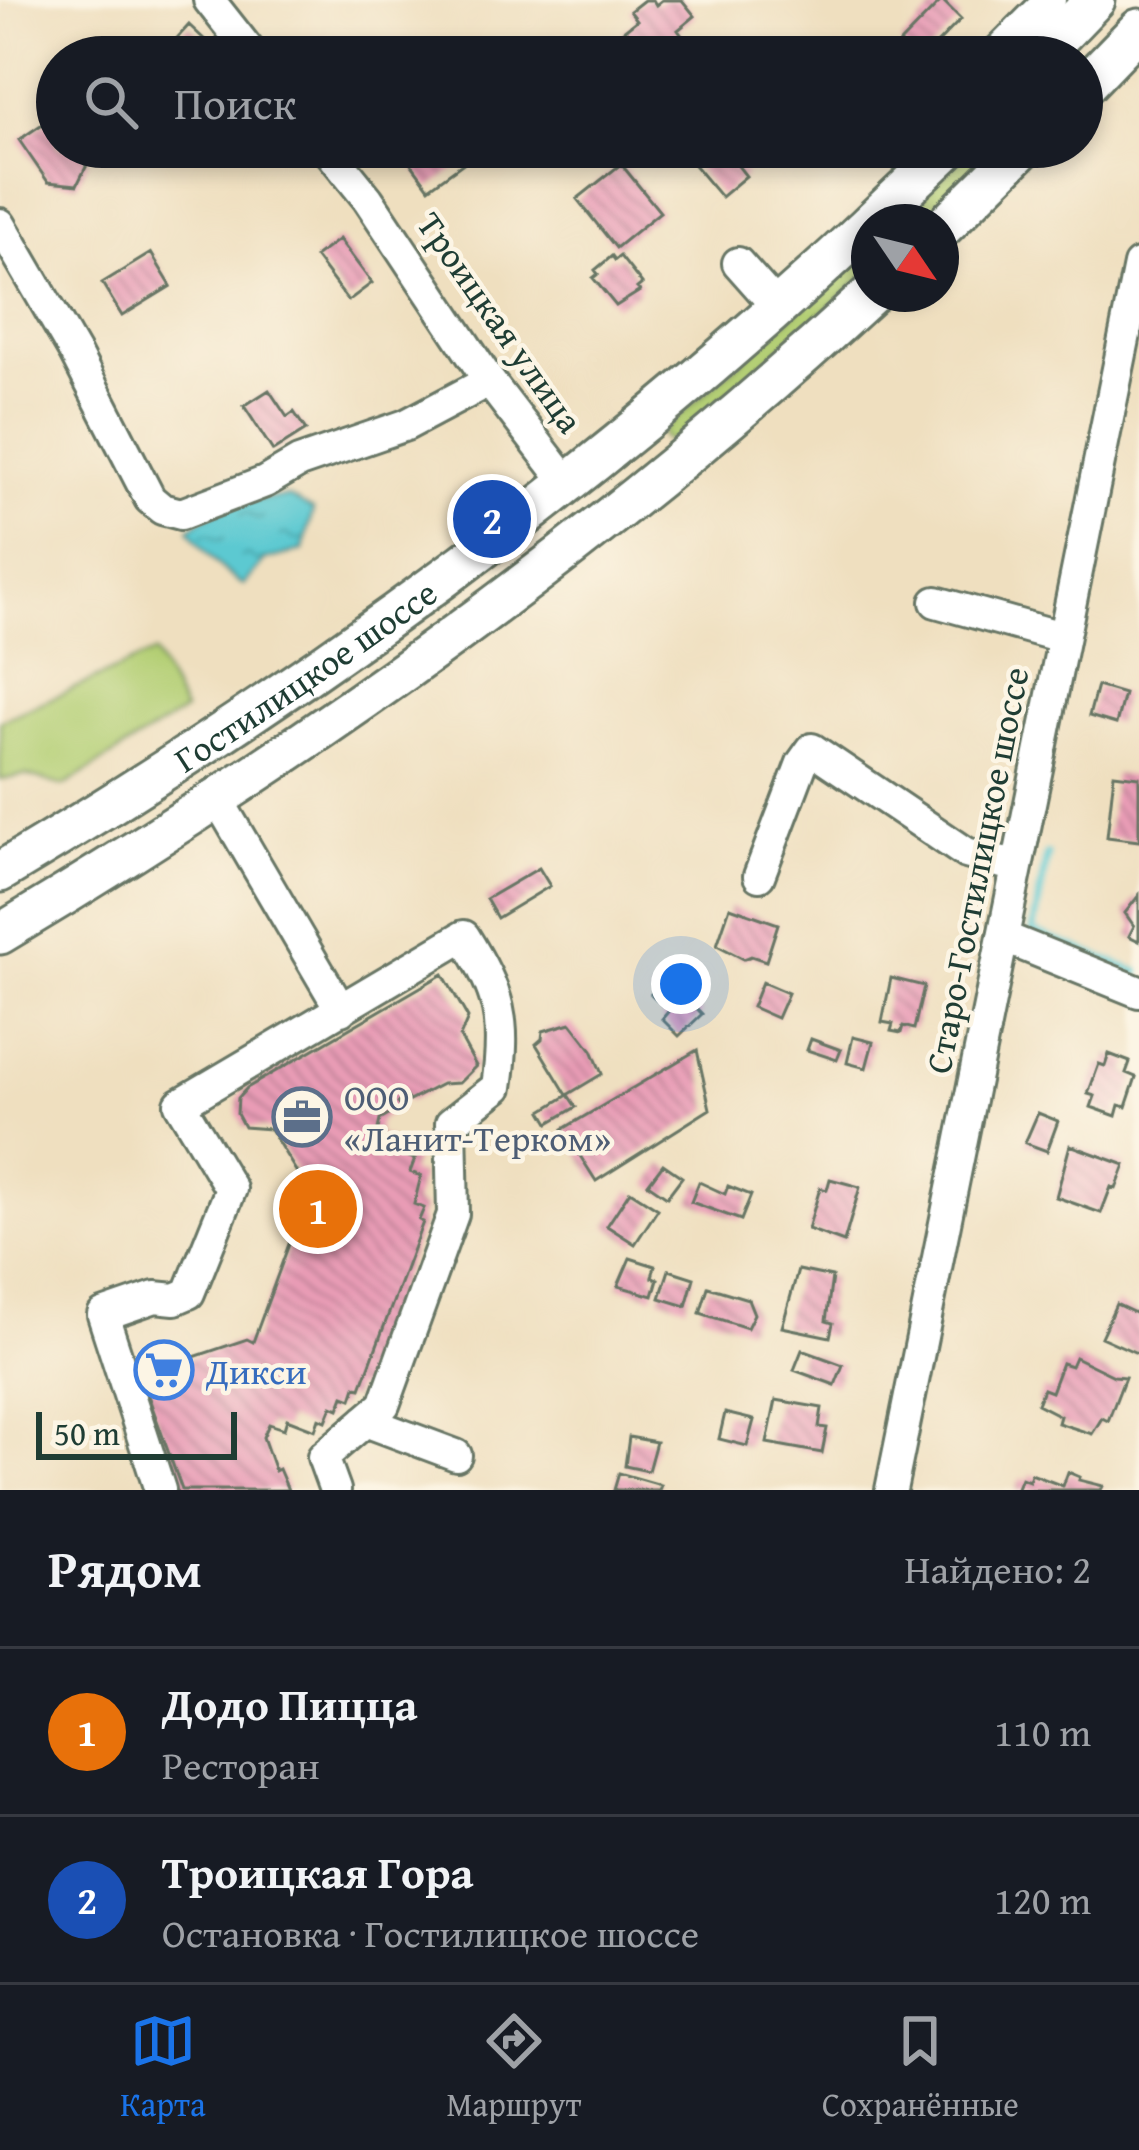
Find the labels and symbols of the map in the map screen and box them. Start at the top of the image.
street label: Троицкая улица [405,201,597,443]
north arrow [851,204,959,312]
pin: 2 [453,474,531,564]
street label: Гостилицкое шоссе [163,566,447,784]
street label: Старо-Гостилицкое шоссе [911,662,1041,1078]
your location [651,954,711,1014]
place label: ООО «Ланит-Терком» [344,1070,611,1164]
office icon: ООО «Ланит-Терком» [271,1086,333,1148]
pin: 1 [279,1164,357,1254]
supermarket icon: Дикси [133,1339,195,1401]
place label: Дикси [205,1344,307,1397]
scale bar [36,1406,237,1459]

